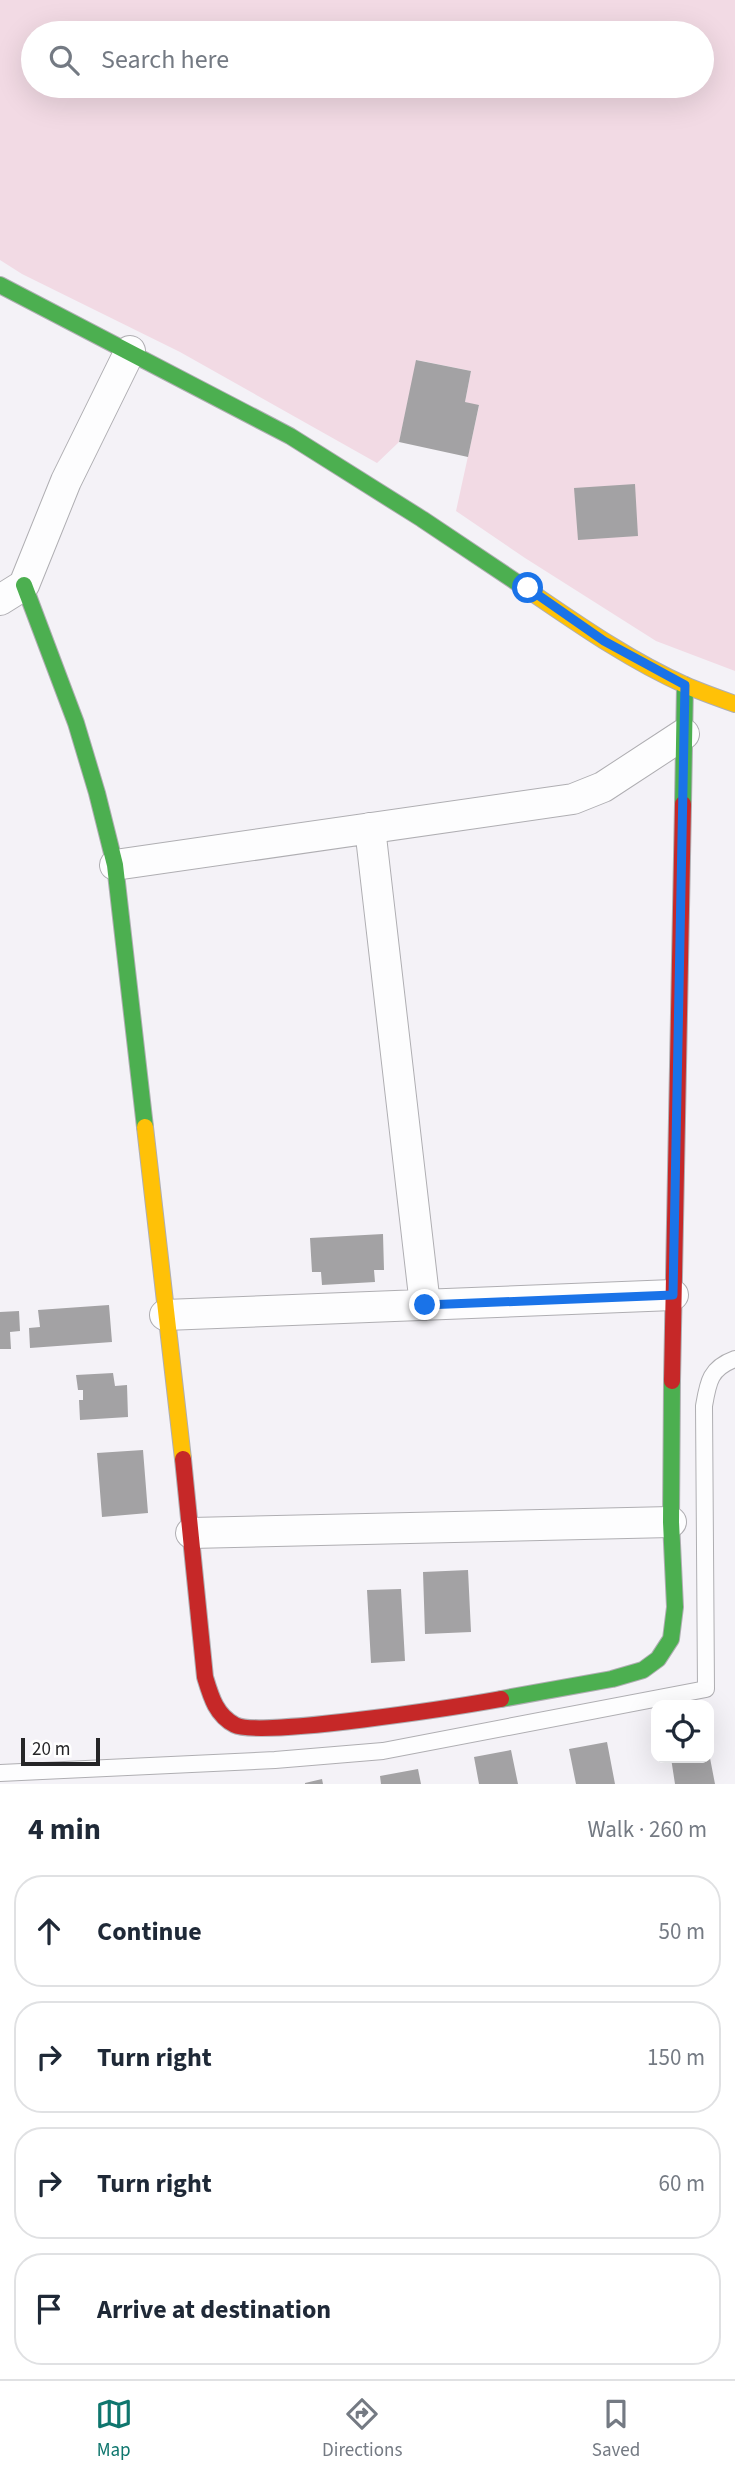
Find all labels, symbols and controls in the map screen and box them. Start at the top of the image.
search box [21,21,714,98]
icon: search [45,41,83,79]
text: Search here [101,41,229,78]
route start [512,572,543,603]
route end [409,1289,440,1320]
map controls [651,1700,714,1763]
button: locate [651,1700,714,1763]
scale bar [21,1735,100,1767]
text: 20 m [32,1736,70,1763]
text: 4 min [28,1808,101,1851]
text: Walk · 260 m [588,1813,707,1846]
icon: ahead [30,1912,68,1950]
text: Continue [97,1913,202,1950]
text: 50 m [658,1915,705,1948]
icon: right [30,2038,68,2076]
text: Turn right [97,2039,212,2076]
text: 150 m [647,2041,705,2074]
icon: right [30,2164,68,2202]
text: Turn right [97,2165,212,2202]
text: 60 m [658,2167,705,2200]
icon: arrive [30,2290,68,2328]
text: Arrive at destination [97,2291,331,2328]
tab: Map [95,2395,133,2464]
tab: Directions [322,2395,402,2464]
tab: Saved [592,2395,640,2464]

